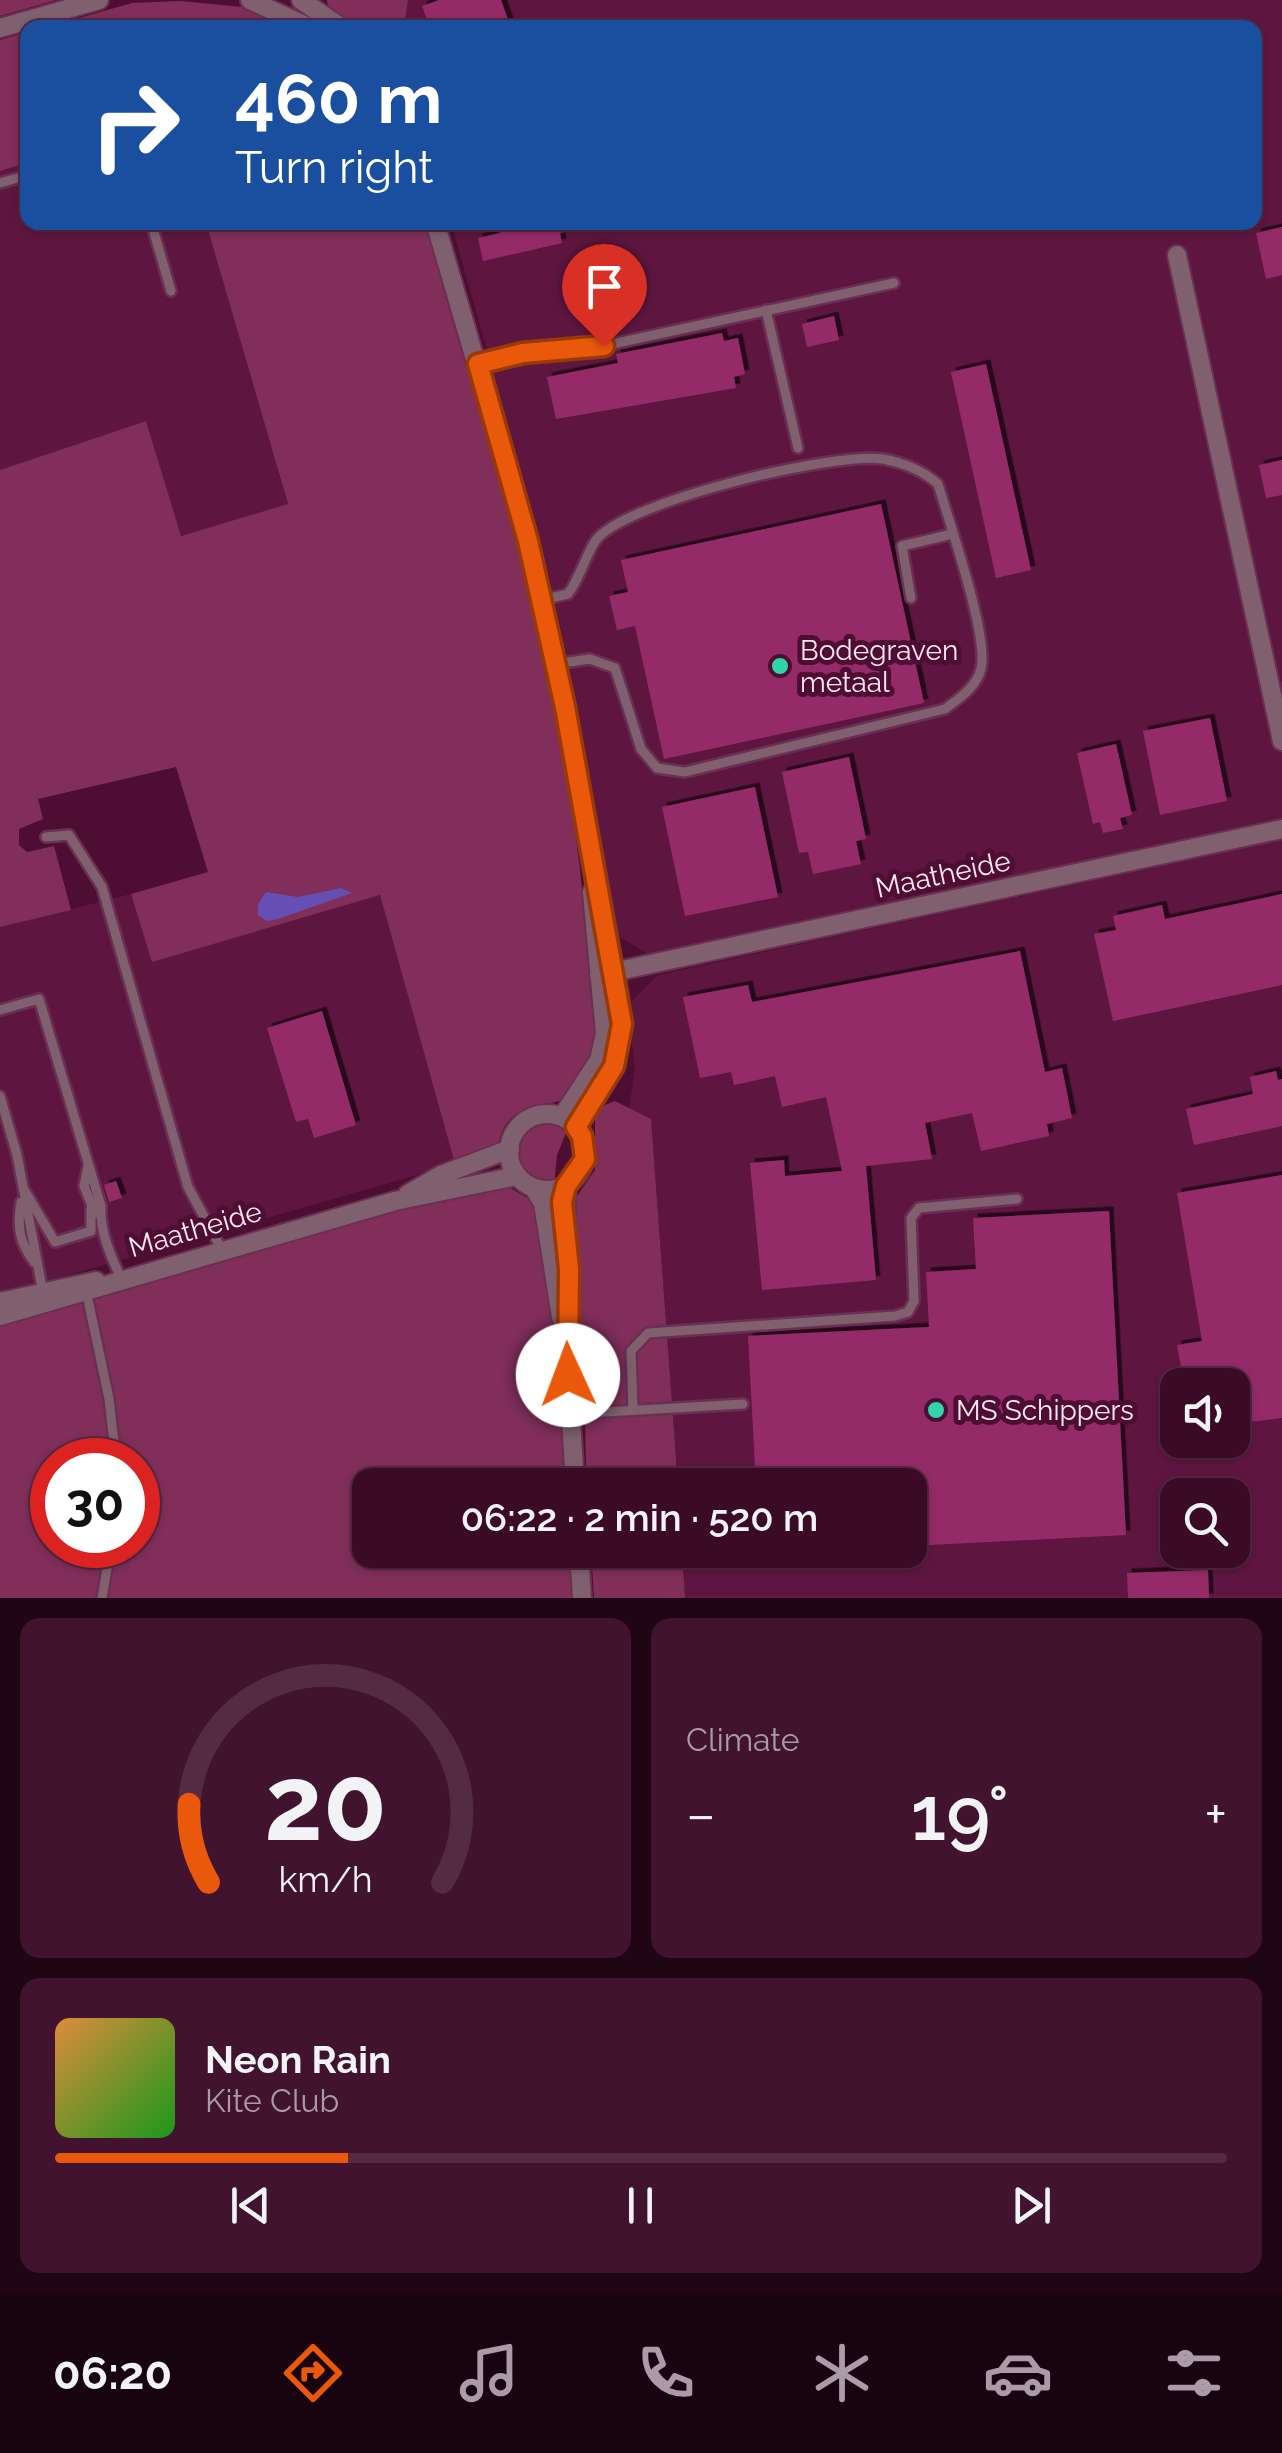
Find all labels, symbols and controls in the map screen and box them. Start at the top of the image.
text: 460 m [235,57,442,139]
icon: right [70,60,200,190]
text: Turn right [235,141,433,194]
pin [562,244,647,347]
icon: arrive [577,259,632,314]
place label: Bodegraven metaal [800,634,958,699]
marker: Bodegraven metaal [769,655,791,677]
street label: Maatheide [873,844,1013,905]
street label: Maatheide [125,1195,265,1264]
position arrow [516,1323,620,1427]
map controls [1160,1368,1250,1568]
button: sound [1160,1368,1250,1458]
place label: MS Schippers [956,1394,1134,1427]
marker: MS Schippers [925,1399,947,1421]
speed limit sign: 30 [30,1438,160,1568]
button: search [1160,1478,1250,1568]
text: 06:22 · 2 min · 520 m [461,1495,818,1540]
text: Climate [686,1721,800,1758]
text: 20 [264,1742,387,1864]
text: 19° [911,1769,1009,1858]
text: − [686,1782,716,1847]
text: + [1204,1782,1227,1847]
text: km/h [278,1858,373,1900]
text: Neon Rain [205,2037,391,2082]
text: Kite Club [205,2082,339,2119]
icon: previous [223,2178,278,2233]
icon: pause [613,2178,668,2233]
icon: next [1004,2178,1059,2233]
icon: directions [278,2338,348,2408]
icon: music [454,2338,524,2408]
icon: phone [631,2338,701,2408]
icon: climate [807,2338,877,2408]
icon: car [983,2338,1053,2408]
icon: filters [1159,2338,1229,2408]
text: 06:20 [53,2347,172,2400]

